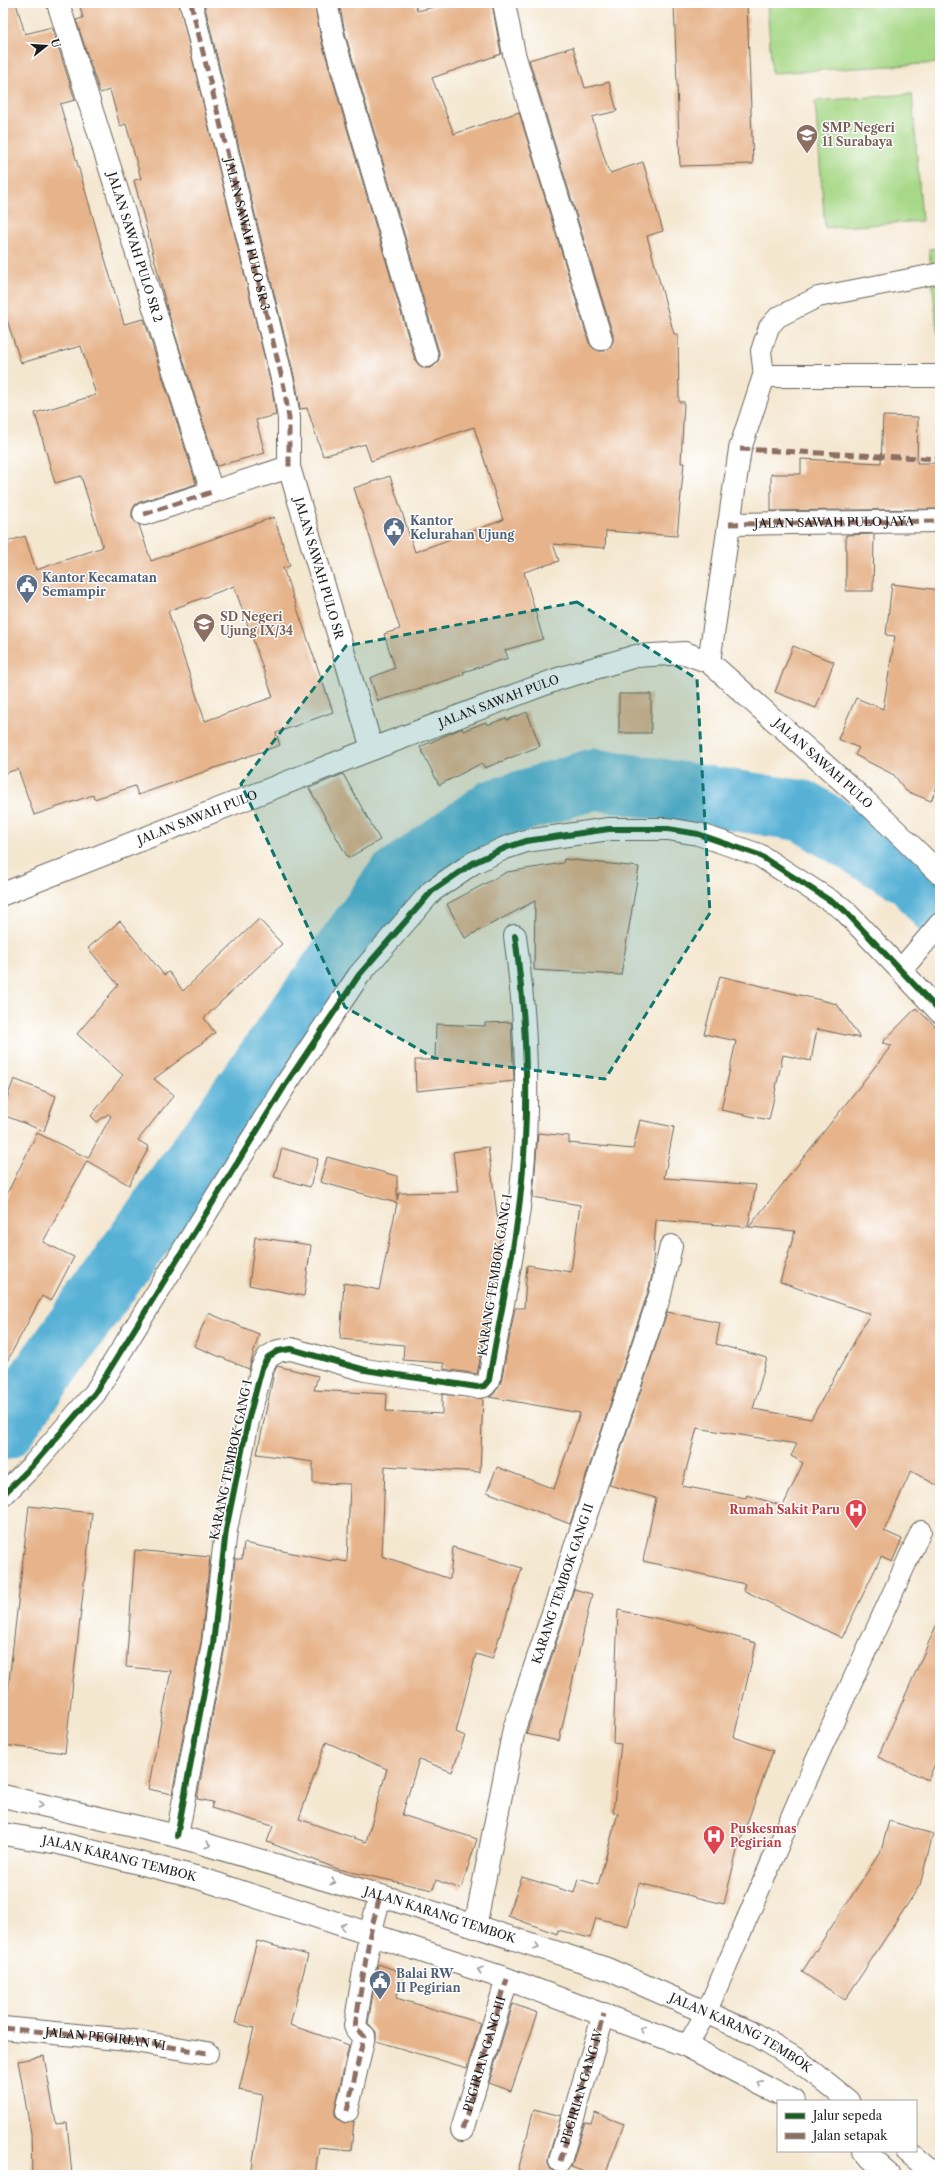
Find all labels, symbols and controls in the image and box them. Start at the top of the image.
north arrow [26,26,66,66]
text: U [48,37,64,49]
place label: SMP Negeri 11 Surabaya [822,120,896,149]
school or university icon: SMP Negeri 11 Surabaya [794,122,820,155]
street label: JALAN SAWAH PULO SR 3 [221,155,273,312]
street label: JALAN SAWAH PULO SR 2 [104,168,166,324]
street label: JALAN SAWAH PULO SR [291,494,348,642]
place label: Kantor Kelurahan Ujung [410,513,516,542]
street label: JALAN SAWAH PULO JAYA [752,513,915,531]
public building icon: Kantor Kelurahan Ujung [381,515,407,548]
place label: Kantor Kecamatan Semampir [42,570,158,599]
public building icon: Kantor Kecamatan Semampir [14,572,40,605]
place label: SD Negeri Ujung IX/34 [220,609,293,638]
school or university icon: SD Negeri Ujung IX/34 [191,611,217,644]
street label: JALAN SAWAH PULO [434,671,561,731]
street label: JALAN SAWAH PULO [769,714,876,811]
street label: JALAN SAWAH PULO [133,787,260,848]
street label: KARANG TEMBOK GANG I [474,1193,515,1357]
street label: KARANG TEMBOK GANG I [206,1378,255,1542]
hospital icon: Rumah Sakit Paru [843,1497,869,1530]
street label: KARANG TEMBOK GANG II [528,1501,596,1666]
place label: Rumah Sakit Paru [729,1502,840,1517]
one-way arrow [38,1800,44,1808]
place label: Puskesmas Pegirian [730,1821,797,1850]
hospital icon: Puskesmas Pegirian [701,1823,727,1856]
street label: JALAN KARANG TEMBOK [39,1832,199,1884]
one-way arrow [205,1840,212,1849]
one-way arrow [329,1877,336,1886]
street label: JALAN KARANG TEMBOK [360,1883,518,1946]
one-way arrow [340,1922,347,1931]
one-way arrow [533,1942,540,1950]
place label: Balai RW II Pegirian [396,1966,462,1995]
one-way arrow [477,1967,484,1975]
public building icon: Balai RW II Pegirian [367,1968,393,2001]
street label: JALAN KARANG TEMBOK [666,1989,816,2076]
street label: PEGIRIAN GANG III [460,1994,508,2114]
street label: JALAN PEGIRIAN VI [42,2024,167,2053]
one-way arrow [638,2025,645,2033]
street label: PEGIRIAN GANG IV [557,2027,606,2147]
one-way arrow [757,2080,764,2087]
legend [777,2100,917,2152]
text: Jalur sepeda [811,2108,883,2123]
text: Jalan setapak [811,2128,888,2143]

